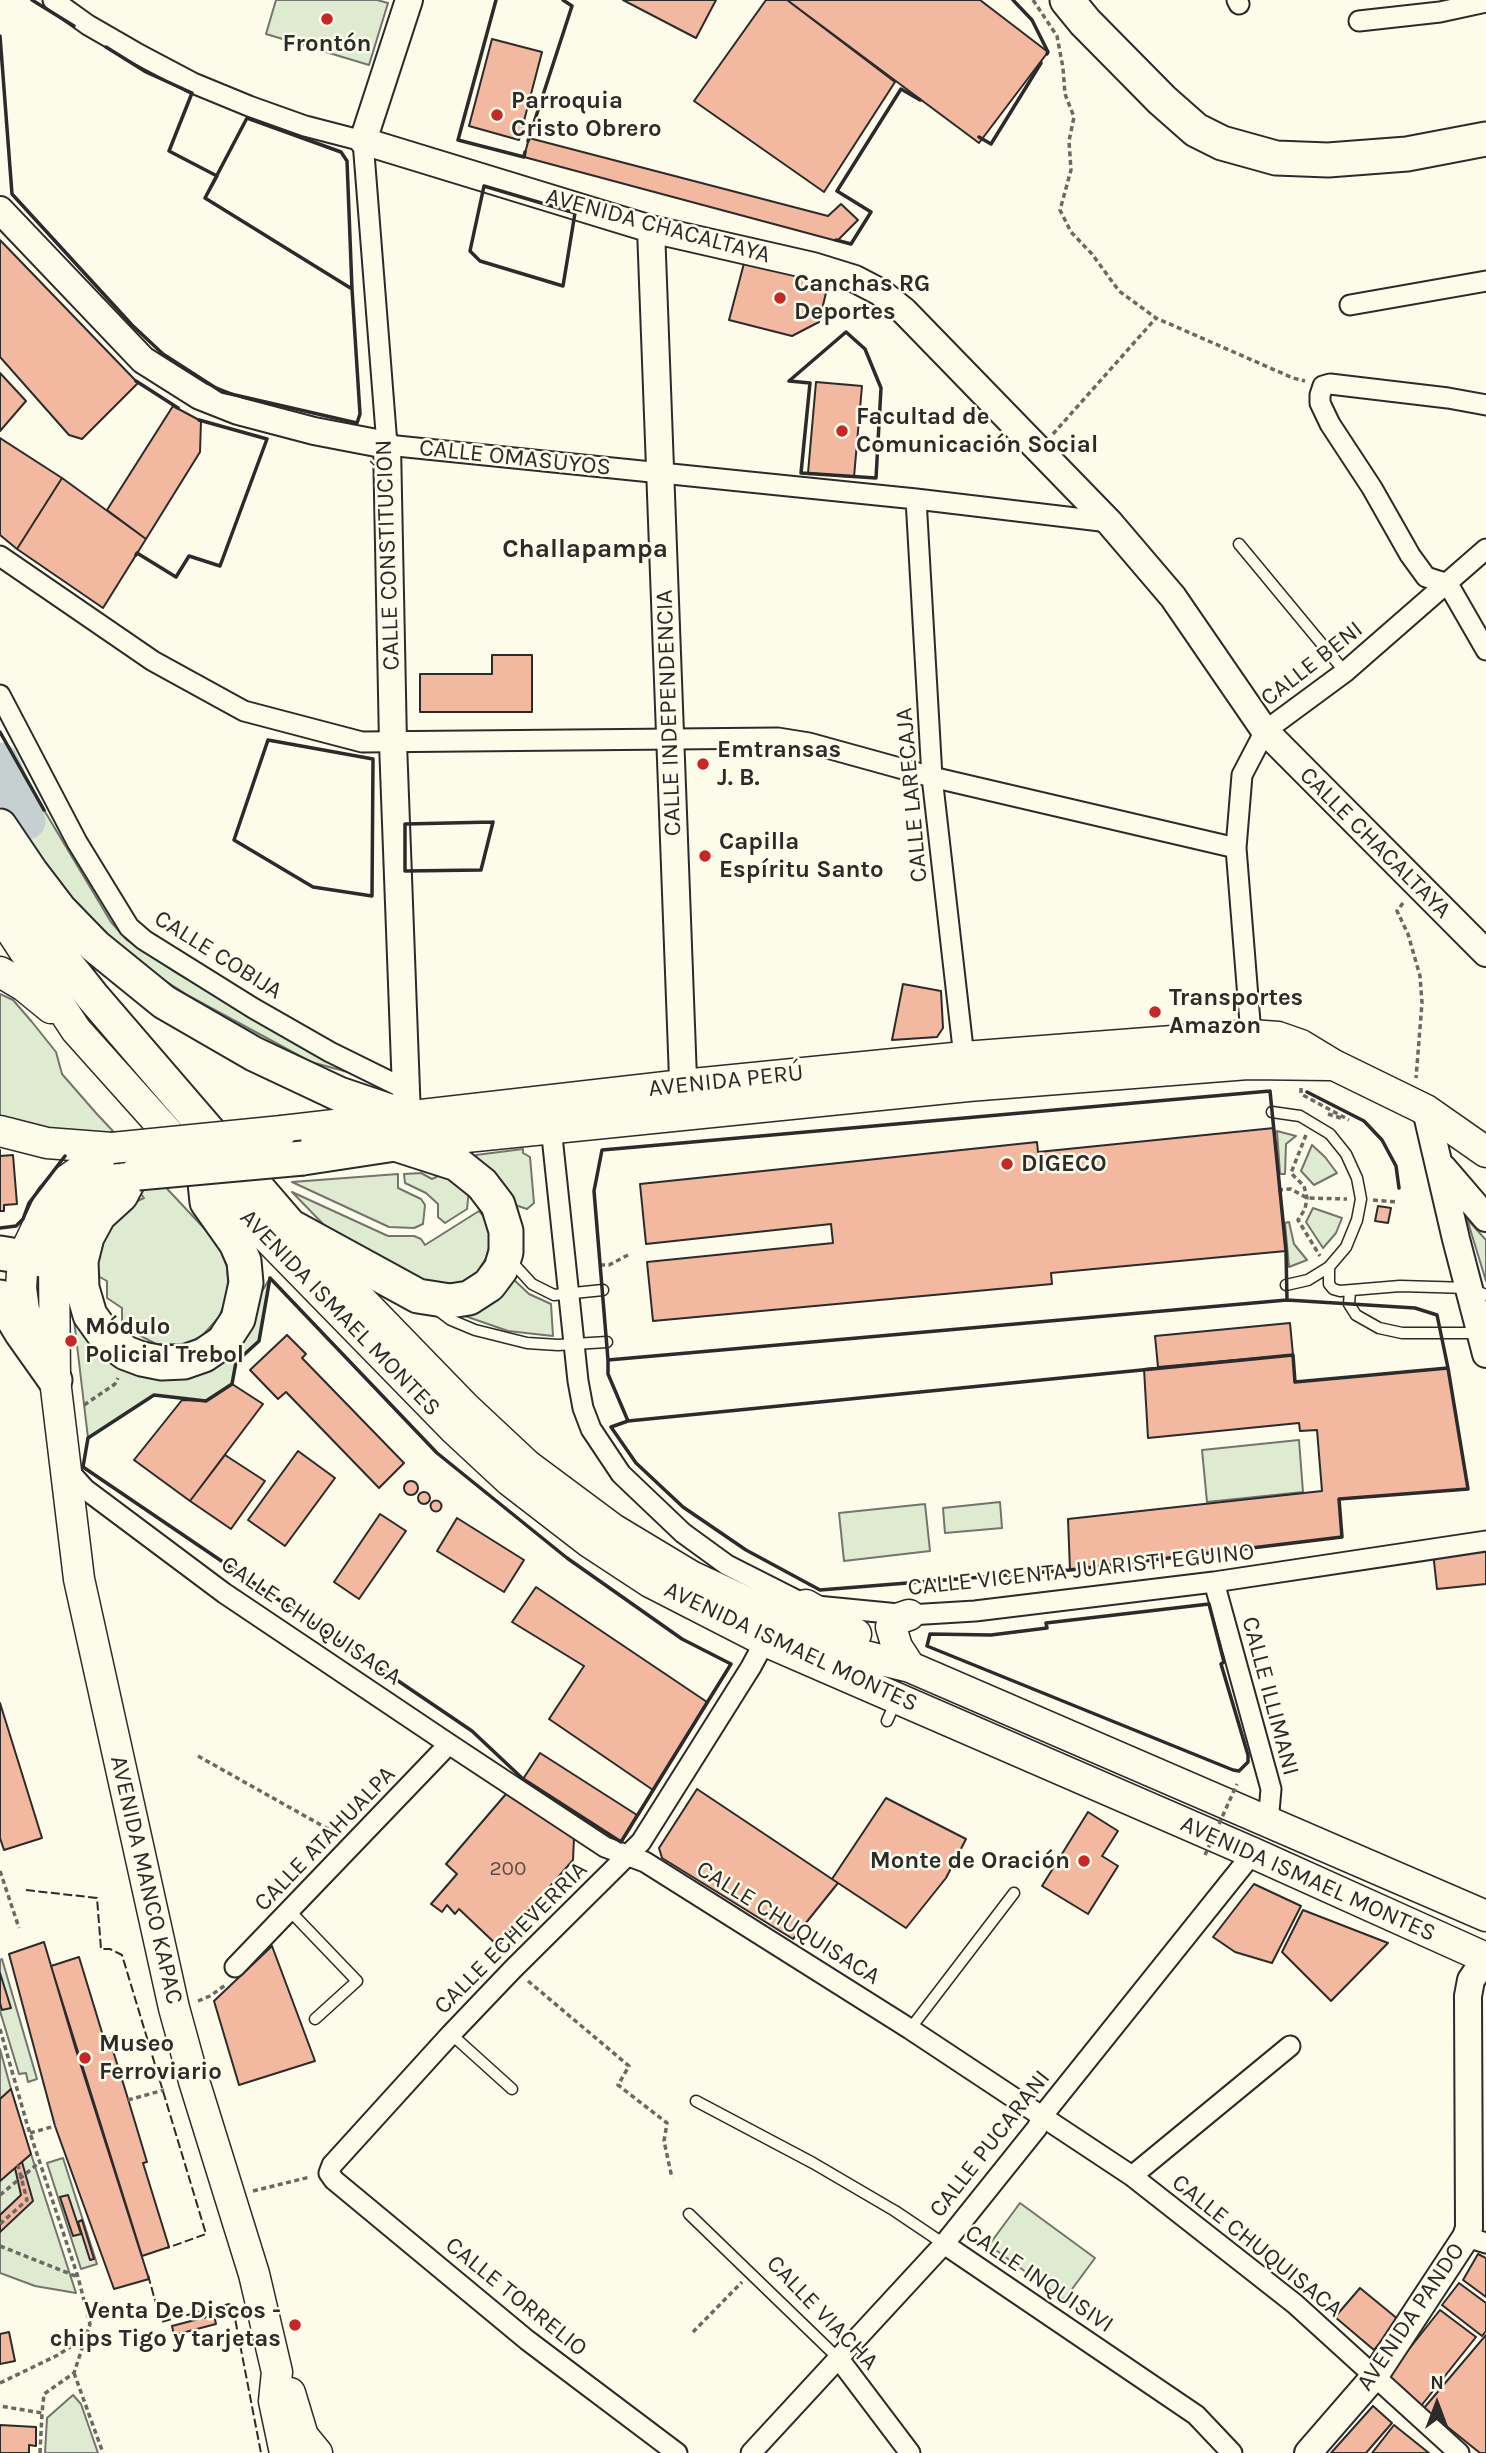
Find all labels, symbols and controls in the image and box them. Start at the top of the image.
marker: Frontón [319,11,335,27]
place label: Frontón [282,30,372,58]
place label: Parroquia Cristo Obrero [511,87,662,143]
marker: Parroquia Cristo Obrero [489,107,505,123]
street label: AVENIDA CHACALTAYA [543,182,773,270]
place label: Canchas RG Deportes [794,270,930,326]
marker: Canchas RG Deportes [772,290,788,306]
place label: Facultad de Comunicación Social [856,403,1098,459]
marker: Facultad de Comunicación Social [834,423,850,439]
street label: CALLE OMASUYOS [418,434,612,482]
street label: CALLE CONSTITUCIÓN [370,439,406,671]
district label: Challapampa [502,534,668,566]
street label: CALLE INDEPENDENCIA [650,589,688,837]
street label: CALLE BENI [1255,615,1369,713]
street label: CALLE LARECAJA [890,706,934,884]
place label: Emtransas J. B. [717,736,841,792]
marker: Emtransas J. B. [695,756,711,772]
street label: CALLE CHACALTAYA [1293,761,1457,925]
place label: Capilla Espíritu Santo [719,828,883,884]
marker: Capilla Espíritu Santo [697,848,713,864]
street label: CALLE COBIJA [149,904,287,1006]
place label: Transportes Amazon [1169,984,1303,1040]
marker: Transportes Amazon [1147,1004,1163,1020]
street label: AVENIDA PERÚ [647,1059,805,1103]
place label: DIGECO [1021,1150,1107,1178]
marker: DIGECO [999,1156,1015,1172]
street label: AVENIDA ISMAEL MONTES [234,1204,446,1422]
place label: Módulo Policial Trebol [85,1313,244,1369]
marker: Módulo Policial Trebol [63,1333,79,1349]
street label: CALLE VICENTA JUARISTI EGUINO [906,1537,1256,1603]
street label: CALLE CHUQUISACA [215,1550,407,1692]
street label: AVENIDA ISMAEL MONTES [660,1576,922,1718]
street label: CALLE ILLIMANI [1235,1613,1305,1779]
street label: AVENIDA MANCO KAPAC [103,1753,189,2007]
street label: CALLE ATAHUALPA [248,1760,402,1918]
street label: AVENIDA ISMAEL MONTES [1176,1810,1440,1948]
place label: Monte de Oración [870,1847,1070,1875]
marker: Monte de Oración [1076,1853,1092,1869]
street label: CALLE ECHEVERRIA [428,1855,594,2021]
street label: CALLE CHUQUISACA [691,1855,885,1991]
house number: 200 [489,1856,527,1882]
place label: Museo Ferroviario [99,2030,222,2086]
marker: Museo Ferroviario [77,2050,93,2066]
street label: CALLE PUCARANI [923,2065,1057,2223]
street label: CALLE CHUQUISACA [1166,2168,1348,2324]
street label: CALLE INQUISIVI [959,2219,1119,2339]
street label: CALLE TORRELIO [439,2231,593,2363]
street label: AVENIDA PANDO [1351,2237,1471,2397]
street label: CALLE VIACHA [760,2250,884,2376]
place label: Venta De Discos - chips Tigo y tarjetas [50,2297,281,2353]
marker: Venta De Discos - chips Tigo y tarjetas [287,2317,303,2333]
north arrow [1402,2369,1472,2439]

